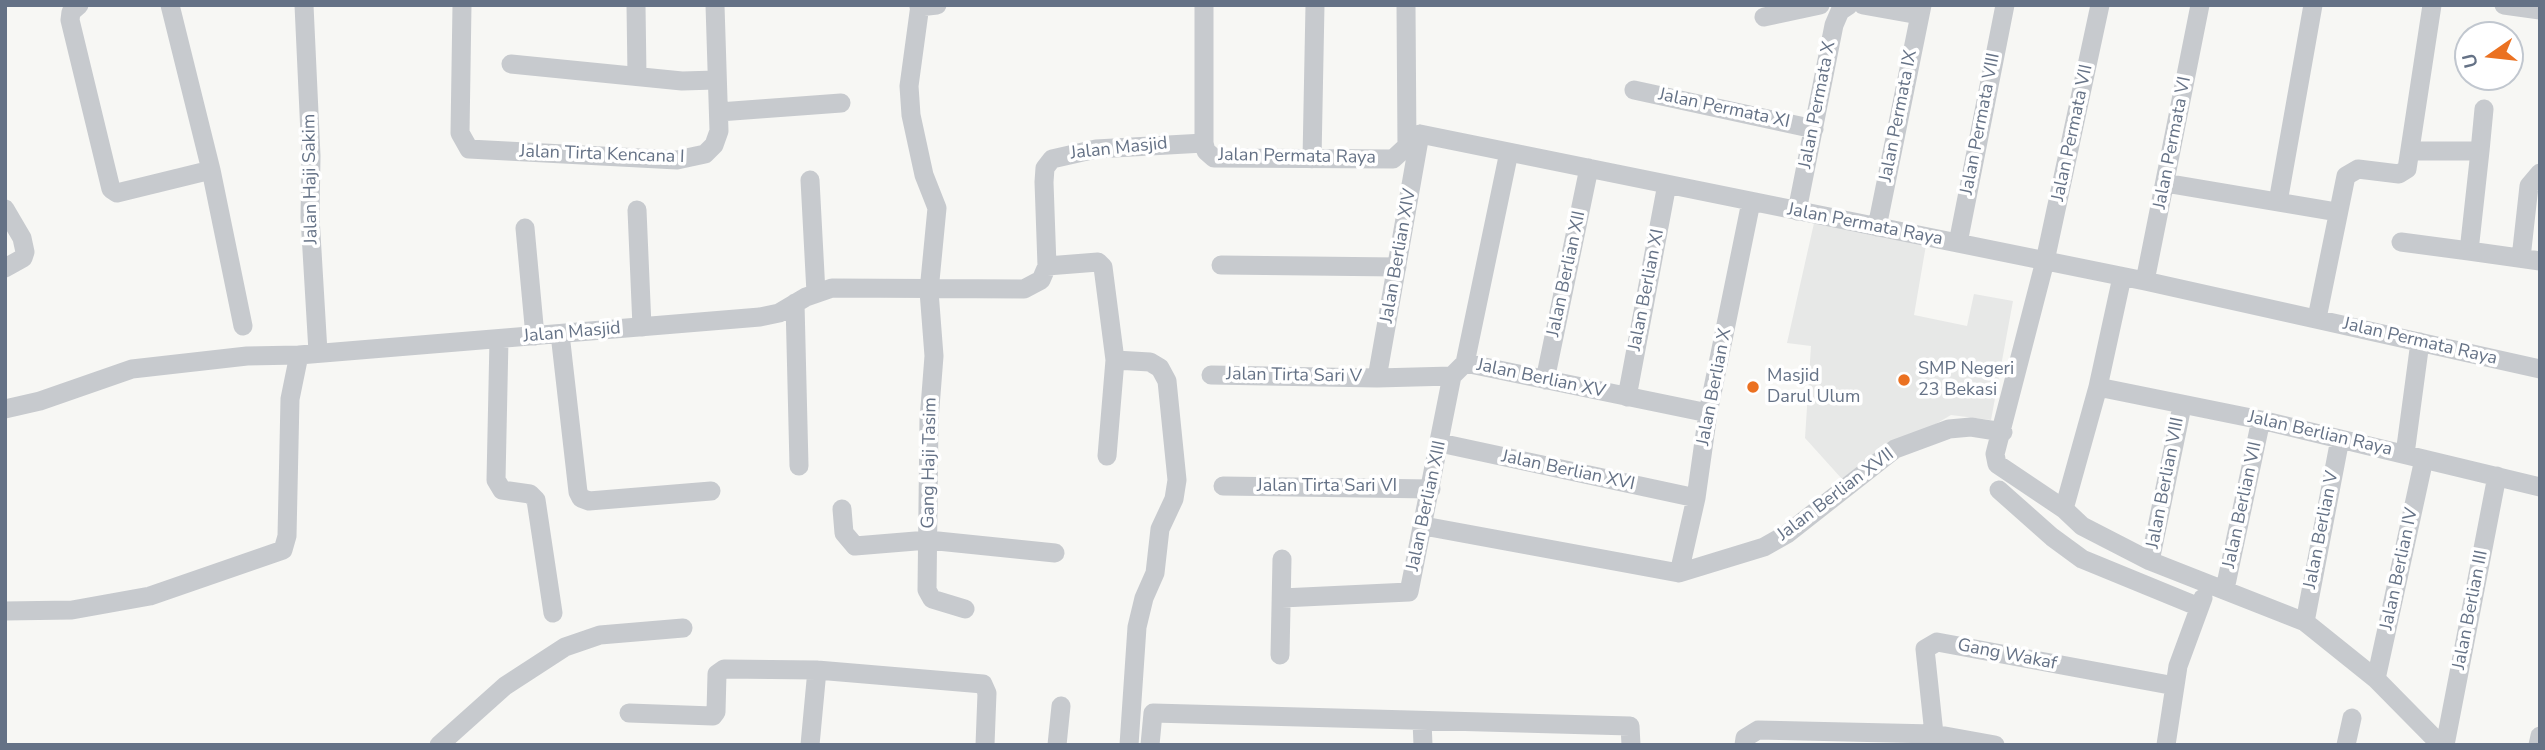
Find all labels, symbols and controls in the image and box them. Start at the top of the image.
north arrow [2454,21,2524,91]
street label: Jalan Permata X [1795,40,1841,170]
street label: Jalan Permata IX [1876,48,1922,184]
street label: Jalan Permata VIII [1957,51,2005,197]
text: U [2456,51,2485,71]
street label: Jalan Permata VII [2048,63,2098,203]
street label: Jalan Permata VI [2150,75,2196,211]
street label: Jalan Permata XI [1656,85,1792,133]
street label: Jalan Haji Sakim [299,114,323,244]
street label: Jalan Masjid [1069,133,1169,165]
street label: Jalan Tirta Kencana I [519,141,685,169]
street label: Jalan Permata Raya [1218,145,1376,169]
street label: Jalan Berlian XIV [1377,187,1421,325]
street label: Jalan Permata Raya [1786,199,1944,251]
street label: Jalan Berlian XII [1543,209,1591,339]
street label: Jalan Berlian XI [1625,227,1669,353]
street label: Jalan Permata Raya [2341,314,2499,370]
street label: Jalan Masjid [522,318,622,348]
street label: Jalan Berlian X [1693,327,1737,447]
street label: Jalan Berlian XV [1475,355,1607,403]
place label: SMP Negeri 23 Bekasi [1918,359,2014,402]
street label: Jalan Tirta Sari V [1226,364,1362,388]
place label: Masjid Darul Ulum [1767,366,1860,408]
marker: SMP Negeri 23 Bekasi [1896,372,1912,388]
marker: Masjid Darul Ulum [1745,379,1761,395]
street label: Gang Haji Tasim [918,397,942,529]
street label: Jalan Berlian Raya [2246,407,2394,461]
street label: Jalan Berlian VIII [2143,415,2189,551]
street label: Jalan Berlian XIII [1403,439,1451,573]
street label: Jalan Berlian VII [2219,440,2267,570]
street label: Jalan Berlian XVII [1774,444,1898,546]
street label: Jalan Berlian XVI [1499,446,1637,496]
street label: Jalan Berlian V [2300,469,2344,591]
street label: Jalan Tirta Sari VI [1257,476,1397,498]
street label: Jalan Berlian IV [2377,506,2423,632]
street label: Jalan Berlian III [2449,549,2493,671]
street label: Gang Wakaf [1955,635,2059,675]

